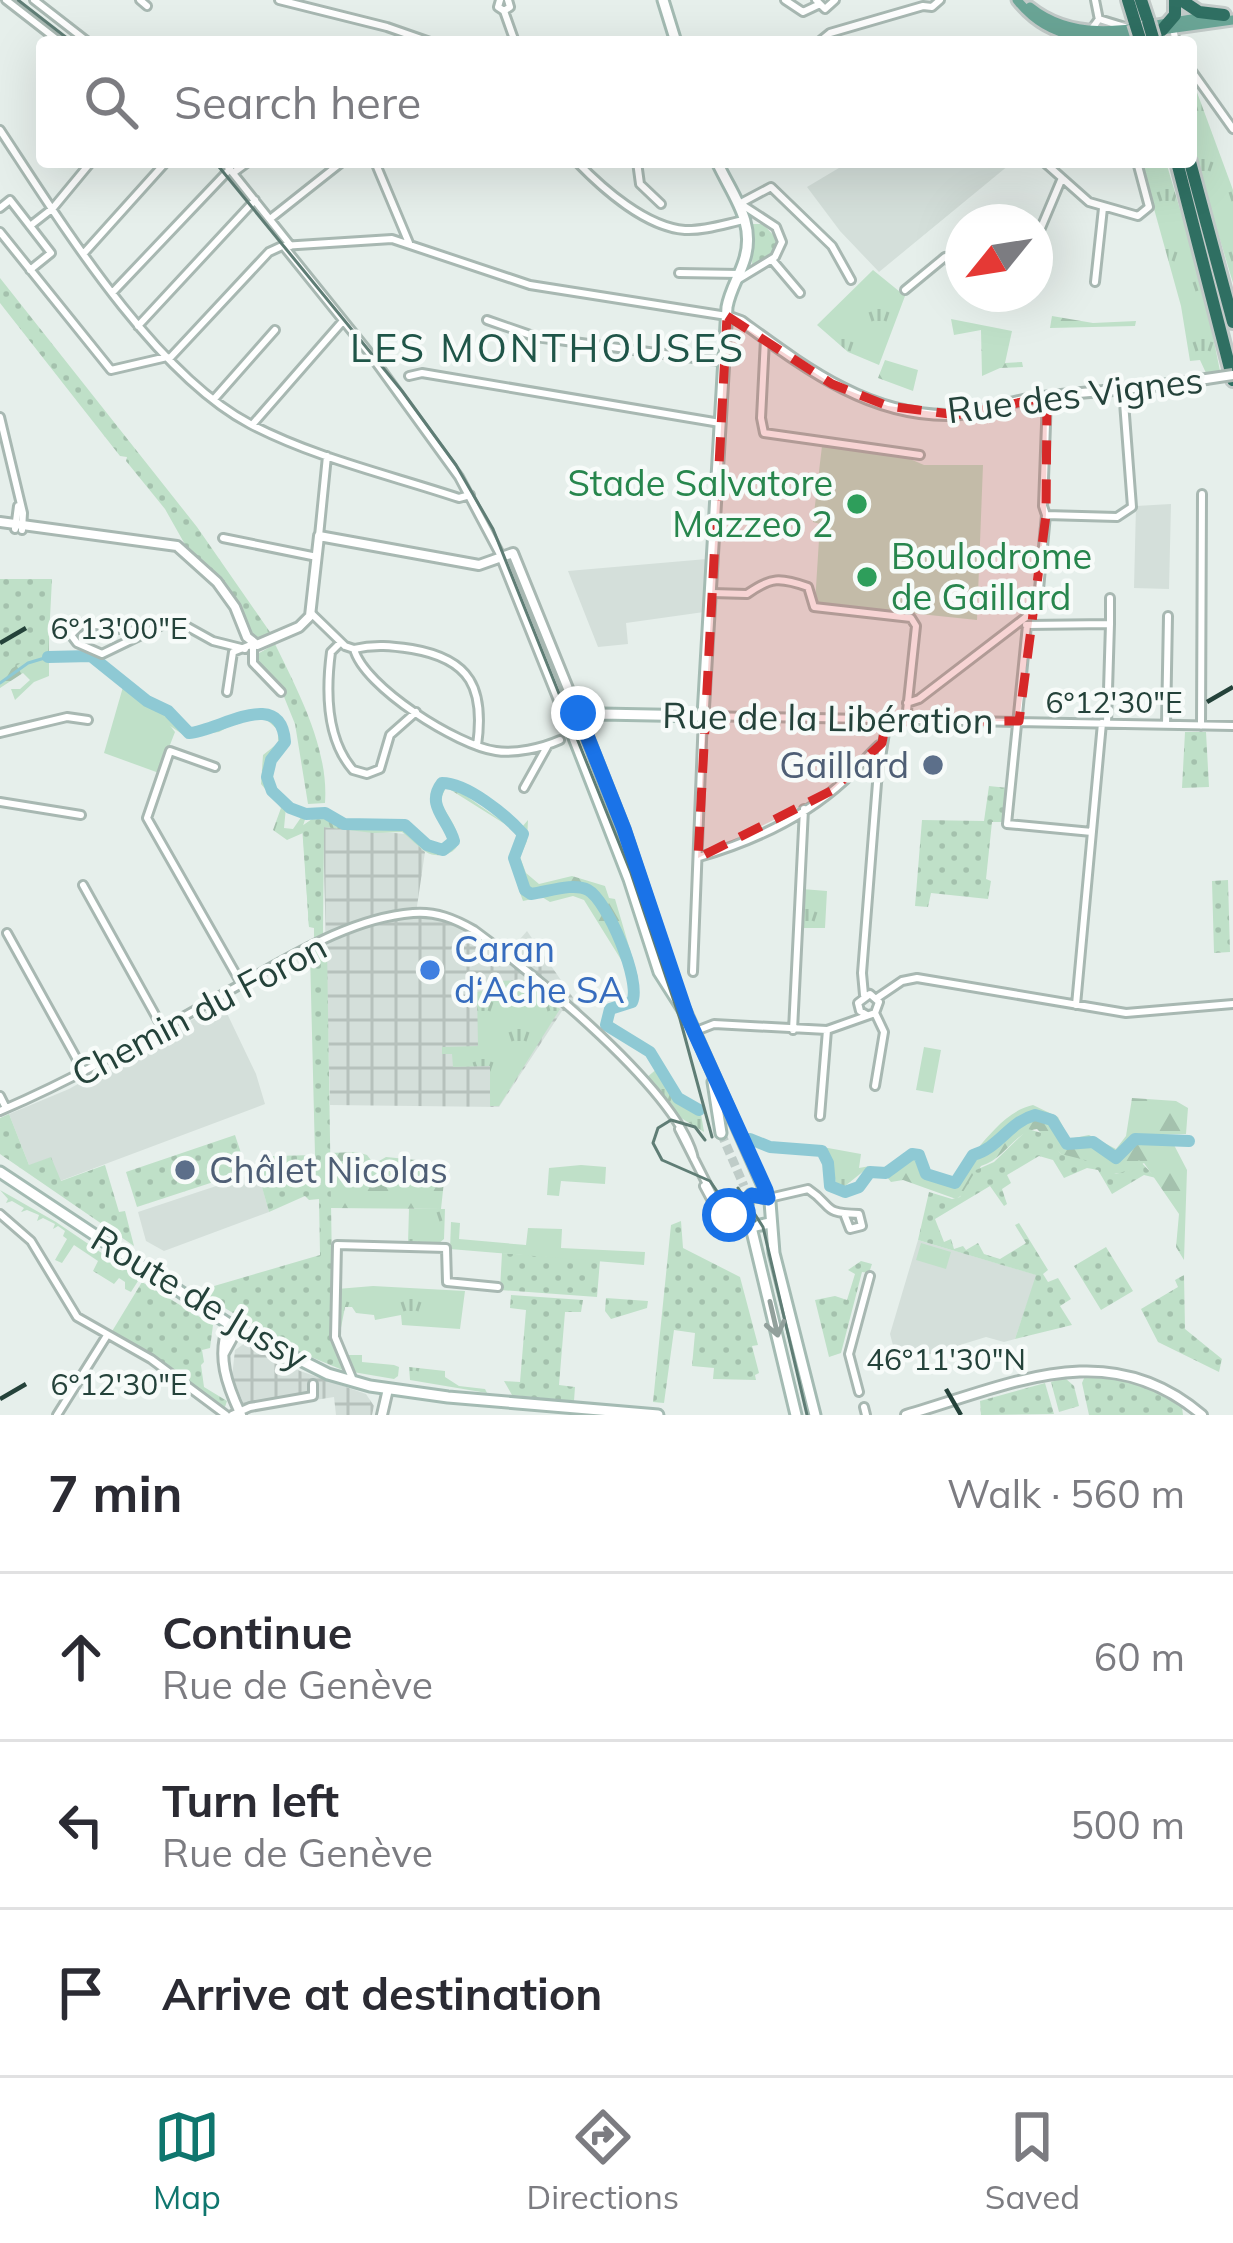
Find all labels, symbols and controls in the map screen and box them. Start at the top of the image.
search box [36,36,1197,168]
icon: search [78,69,144,135]
text: Search here [174,74,421,130]
north arrow [945,204,1053,312]
district label: LES MONTHOUSES [350,323,746,372]
street label: Rue des Vignes [945,357,1205,432]
place label: Stade Salvatore Mazzeo 2 [568,460,833,546]
marker: Stade Salvatore Mazzeo 2 [844,491,870,517]
place label: Boulodrome de Gaillard [891,533,1092,619]
marker: Boulodrome de Gaillard [854,564,880,590]
text: 6°13'00"E [50,609,188,647]
text: 6°12'30"E [1045,683,1183,721]
route end [551,686,605,740]
street label: Rue de la Libération [662,692,994,743]
place label: Gaillard [779,742,909,787]
marker: Gaillard [920,752,946,778]
street label: Chemin du Foron [64,923,334,1096]
place label: Caran d‘Ache SA [454,926,625,1012]
marker: Caran d‘Ache SA [417,957,443,983]
place label: Châlet Nicolas [209,1147,448,1192]
marker: Châlet Nicolas [172,1157,198,1183]
route start [702,1188,756,1242]
street label: Route de Jussy [84,1215,317,1380]
one-way arrow [764,1300,786,1338]
text: 46°11'30"N [866,1340,1026,1378]
text: 6°12'30"E [50,1365,188,1403]
text: 7 min [48,1461,183,1525]
text: Walk · 560 m [947,1469,1185,1518]
text: Continue [162,1604,352,1660]
icon: ahead [48,1624,114,1690]
text: 60 m [1094,1632,1185,1681]
text: Rue de Genève [162,1660,433,1709]
text: Turn left [162,1772,339,1828]
icon: left [48,1792,114,1858]
text: 500 m [1070,1800,1185,1849]
text: Rue de Genève [162,1828,433,1877]
icon: arrive [48,1960,114,2026]
text: Arrive at destination [162,1965,602,2021]
tab: Map [153,2104,221,2217]
tab: Directions [527,2104,679,2217]
tab: Saved [985,2104,1080,2217]

